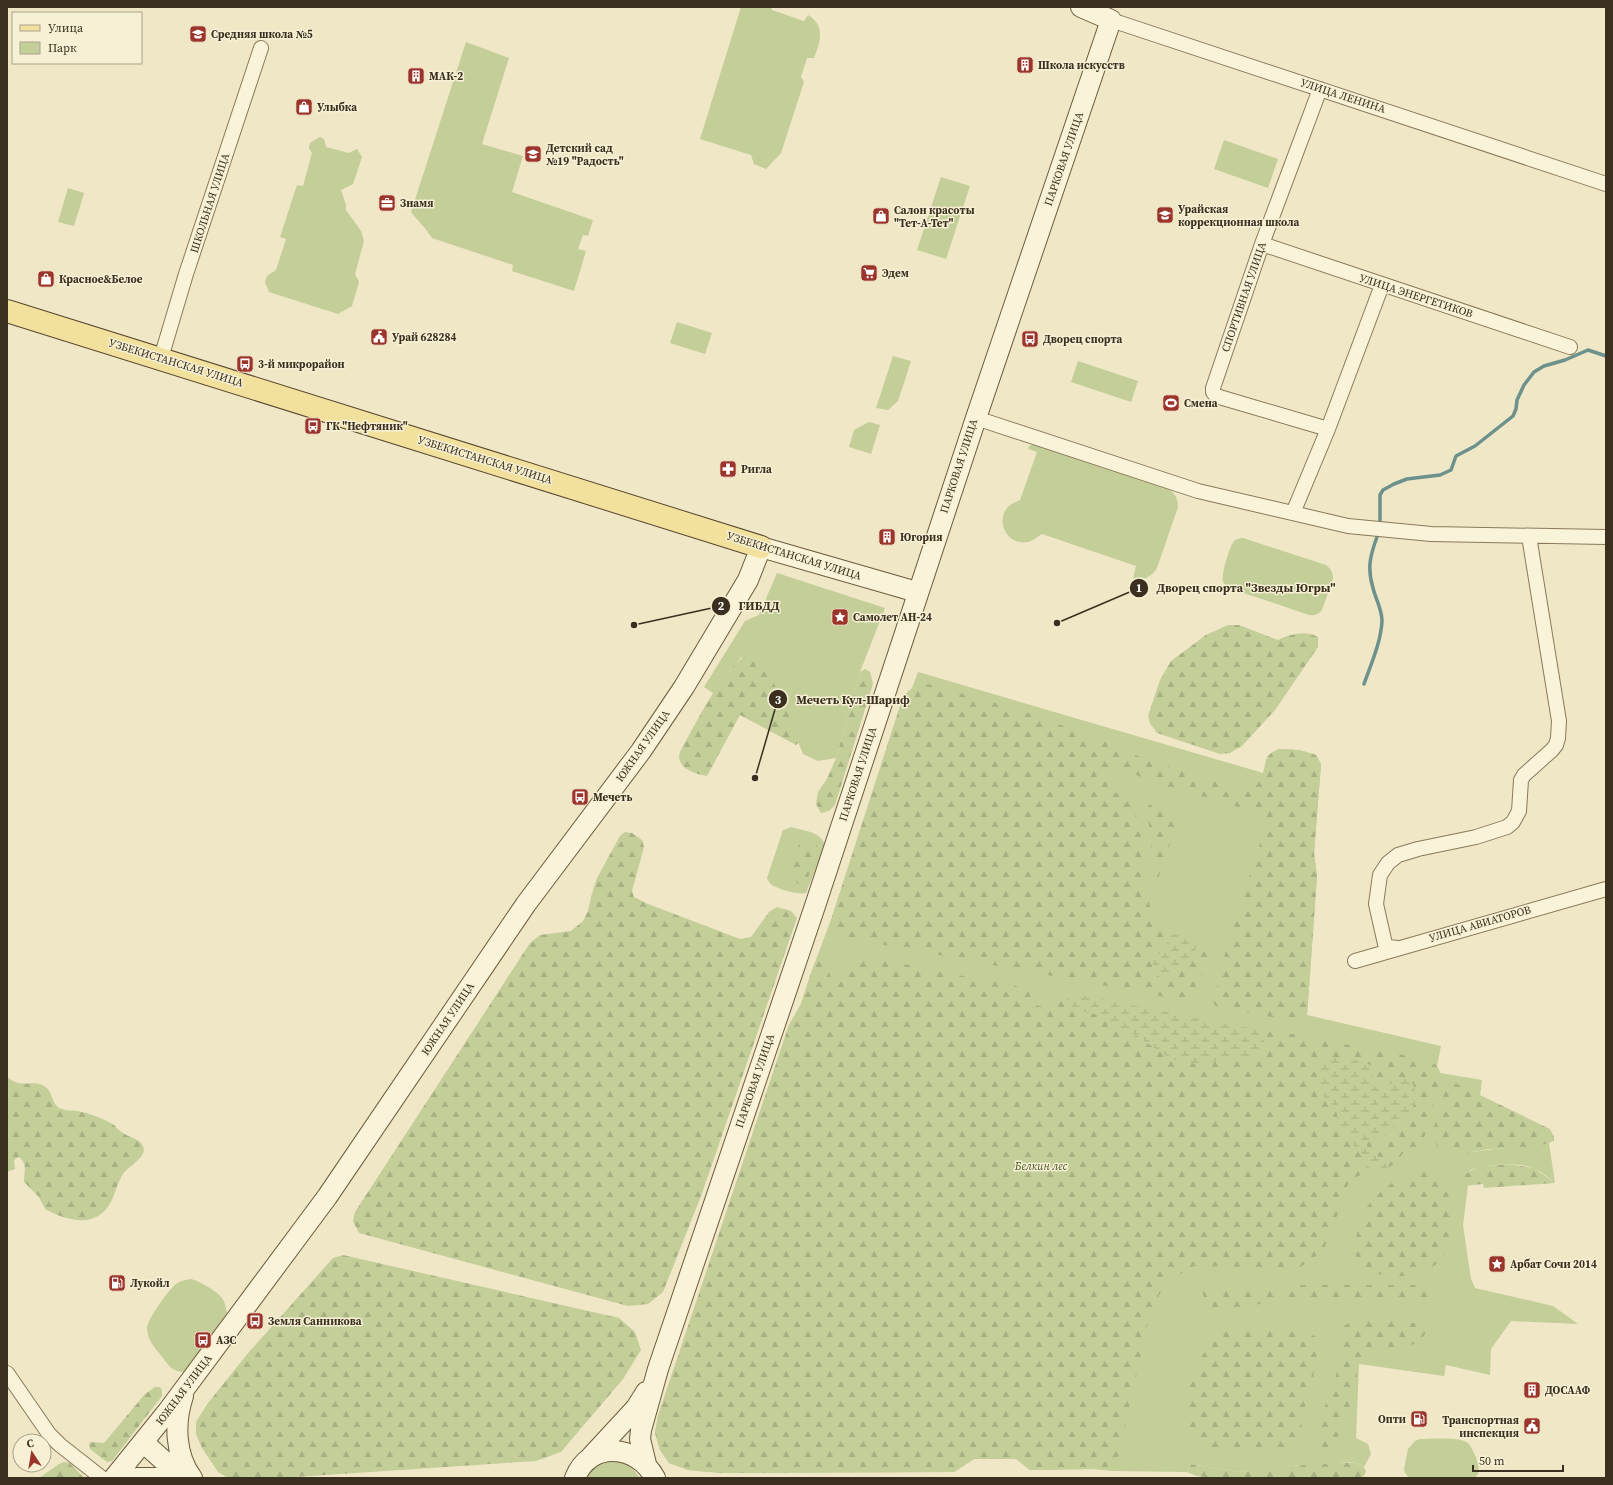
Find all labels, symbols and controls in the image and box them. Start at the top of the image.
legend [12,12,142,64]
text: Улица [48,20,84,36]
school or university icon: Средняя школа №5 [188,24,208,44]
place label: Средняя школа №5 [211,27,313,42]
text: Парк [48,40,77,56]
building icon: Школа искусств [1015,55,1035,75]
place label: Школа искусств [1038,58,1125,73]
building icon: МАК-2 [406,66,426,86]
place label: МАК-2 [429,69,463,84]
street label: УЛИЦА ЛЕНИНА [1298,75,1388,117]
shop icon: Улыбка [294,97,314,117]
place label: Улыбка [317,100,357,115]
street label: ПАРКОВАЯ УЛИЦА [1041,109,1087,208]
place label: Детский сад №19 "Радость" [546,141,624,169]
school or university icon: Детский сад №19 "Радость" [523,144,543,164]
street label: ШКОЛЬНАЯ УЛИЦА [187,150,233,255]
office icon: Знамя [377,193,397,213]
place label: Знамя [400,196,434,211]
place label: Урайская коррекционная школа [1178,202,1300,230]
place label: Салон красоты "Тет-А-Тет" [894,203,975,231]
school or university icon: Урайская коррекционная школа [1155,205,1175,225]
shop icon: Салон красоты "Тет-А-Тет" [871,206,891,226]
street label: СПОРТИВНАЯ УЛИЦА [1218,239,1270,354]
supermarket icon: Эдем [859,263,879,283]
place label: Эдем [882,266,909,281]
shop icon: Красное&Белое [36,269,56,289]
street label: УЛИЦА ЭНЕРГЕТИКОВ [1357,271,1475,322]
place label: Красное&Белое [59,272,143,287]
public building icon: Урай 628284 [369,327,389,347]
bus stop icon: Дворец спорта [1020,329,1040,349]
place label: Урай 628284 [392,330,456,345]
place label: Дворец спорта [1043,332,1123,347]
street label: УЗБЕКИСТАНСКАЯ УЛИЦА [107,335,246,391]
bus stop icon: 3-й микрорайон [235,354,255,374]
place label: 3-й микрорайон [258,357,345,372]
sports icon: Смена [1161,393,1181,413]
place label: Смена [1184,396,1218,411]
bus stop icon: ГК "Нефтяник" [303,416,323,436]
street label: ПАРКОВАЯ УЛИЦА [937,416,982,515]
place label: ГК "Нефтяник" [326,419,408,434]
street label: УЗБЕКИСТАНСКАЯ УЛИЦА [416,432,555,488]
pharmacy icon: Ригла [718,459,738,479]
place label: Ригла [741,462,772,477]
building icon: Югория [877,527,897,547]
street label: УЗБЕКИСТАНСКАЯ УЛИЦА [725,528,864,584]
place label: Югория [900,530,943,545]
callout: Дворец спорта "Звезды Югры" [1129,576,1344,600]
text: 1 [1136,580,1142,596]
text: Дворец спорта "Звезды Югры" [1156,580,1336,596]
callout: ГИБДД [711,594,788,618]
text: 2 [718,598,725,614]
text: ГИБДД [738,598,780,614]
place icon: Самолет АН-24 [830,607,850,627]
place label: Самолет АН-24 [853,610,932,625]
callout: Мечеть Кул-Шариф [768,687,918,711]
text: 3 [775,692,782,708]
text: Мечеть Кул-Шариф [796,692,910,708]
street label: ЮЖНАЯ УЛИЦА [612,706,674,785]
street label: ПАРКОВАЯ УЛИЦА [836,724,881,823]
bus stop icon: Мечеть [570,787,590,807]
place label: Мечеть [593,790,632,805]
street label: УЛИЦА АВИАТОРОВ [1427,902,1533,946]
street label: ЮЖНАЯ УЛИЦА [418,979,478,1058]
street label: ПАРКОВАЯ УЛИЦА [732,1031,778,1130]
park label: Белкин лес [1014,1159,1068,1174]
place icon: Арбат Сочи 2014 [1487,1254,1507,1274]
place label: Арбат Сочи 2014 [1510,1257,1597,1272]
fuel station icon: Лукойл [107,1273,127,1293]
place label: Лукойл [130,1276,170,1291]
bus stop icon: Земля Санникова [245,1311,265,1331]
place label: Земля Санникова [268,1314,362,1329]
bus stop icon: АЗС [193,1330,213,1350]
place label: АЗС [216,1333,237,1348]
street label: ЮЖНАЯ УЛИЦА [152,1351,216,1428]
building icon: ДОСААФ [1522,1380,1542,1400]
place label: ДОСААФ [1545,1383,1591,1398]
fuel station icon: Опти [1409,1409,1429,1429]
place label: Опти [1378,1412,1406,1427]
place label: Транспортная инспекция [1442,1413,1519,1441]
public building icon: Транспортная инспекция [1522,1416,1542,1436]
north arrow [12,1433,52,1473]
text: С [25,1436,35,1452]
scale bar [1473,1447,1563,1473]
text: 50 m [1479,1453,1505,1469]

